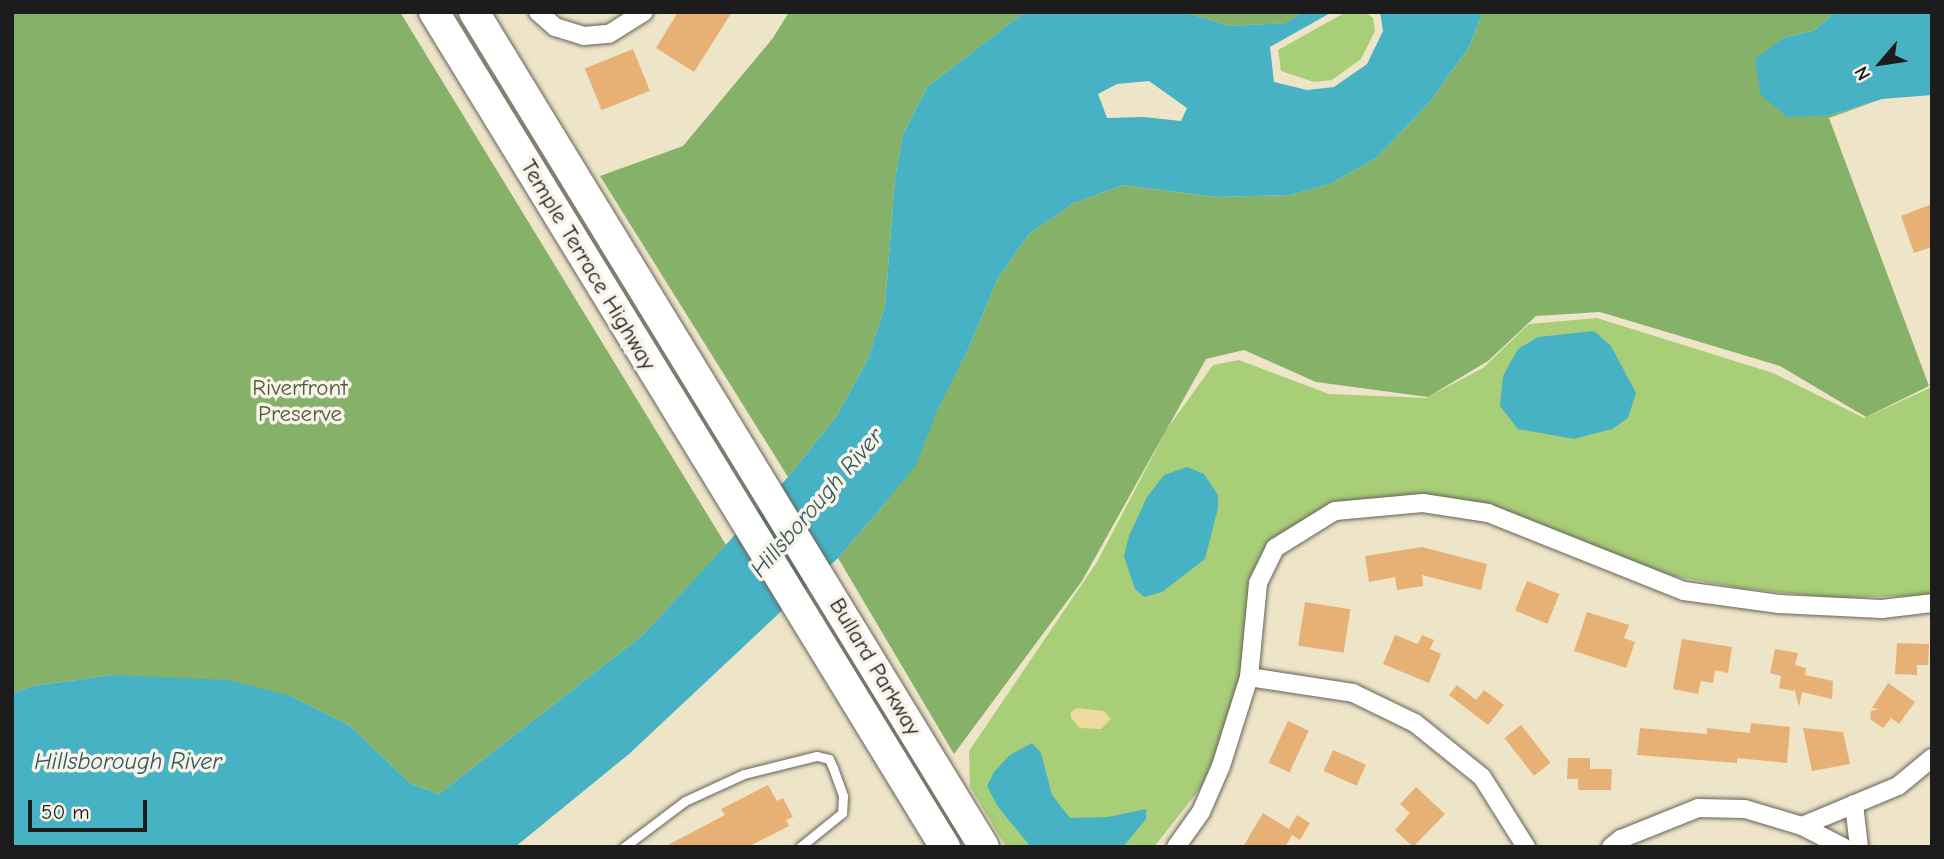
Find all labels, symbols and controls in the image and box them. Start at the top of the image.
north arrow [1846,28,1916,98]
text: N [1850,62,1875,84]
street label: Temple Terrace Highway [514,155,662,375]
park label: Riverfront Preserve [252,374,348,428]
water label: Hillsborough River [745,423,889,583]
street label: Bullard Parkway [823,593,927,741]
water label: Hillsborough River [34,748,222,776]
scale bar [32,786,150,830]
text: 50 m [41,800,90,824]

